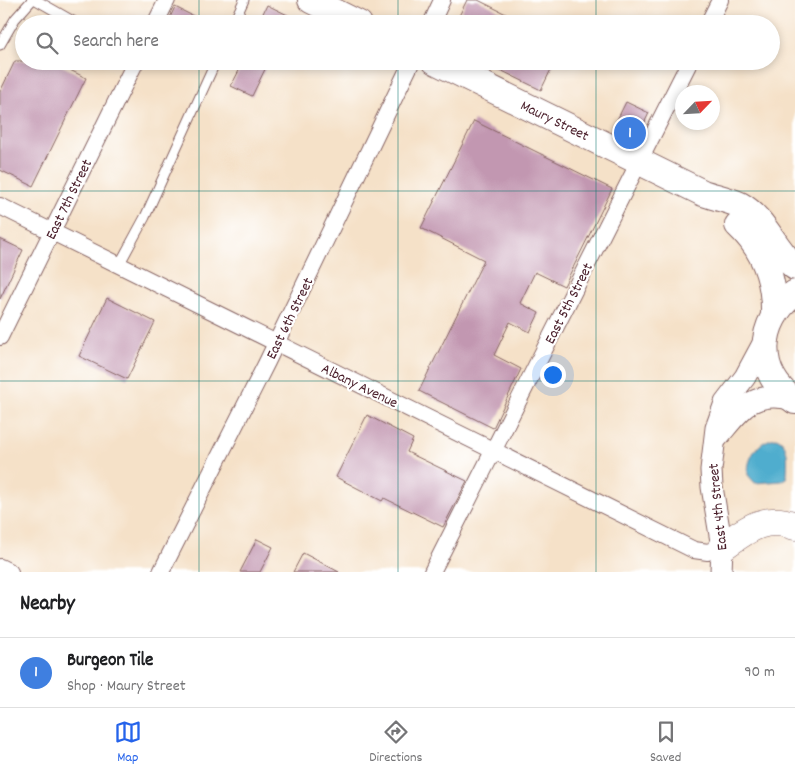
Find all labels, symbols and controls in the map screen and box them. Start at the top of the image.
search box [15,15,780,70]
icon: search [33,29,61,57]
text: Search here [73,29,159,56]
north arrow [675,85,720,130]
street label: Maury Street [516,96,593,148]
pin: 1 [614,114,646,152]
street label: East 7th Street [41,155,99,244]
street label: East 5th Street [540,259,600,348]
street label: East 6th Street [261,274,320,364]
street label: Albany Avenue [317,359,401,415]
your location [540,362,566,388]
street label: East 4th Street [703,462,735,552]
text: Nearby [20,590,75,620]
text: Burgeon Tile [67,648,153,675]
text: 1 [34,661,38,684]
text: 90 m [744,661,775,684]
text: Shop · Maury Street [67,675,186,698]
tab: Map [114,718,142,768]
tab: Directions [369,718,422,768]
tab: Saved [650,718,681,768]

